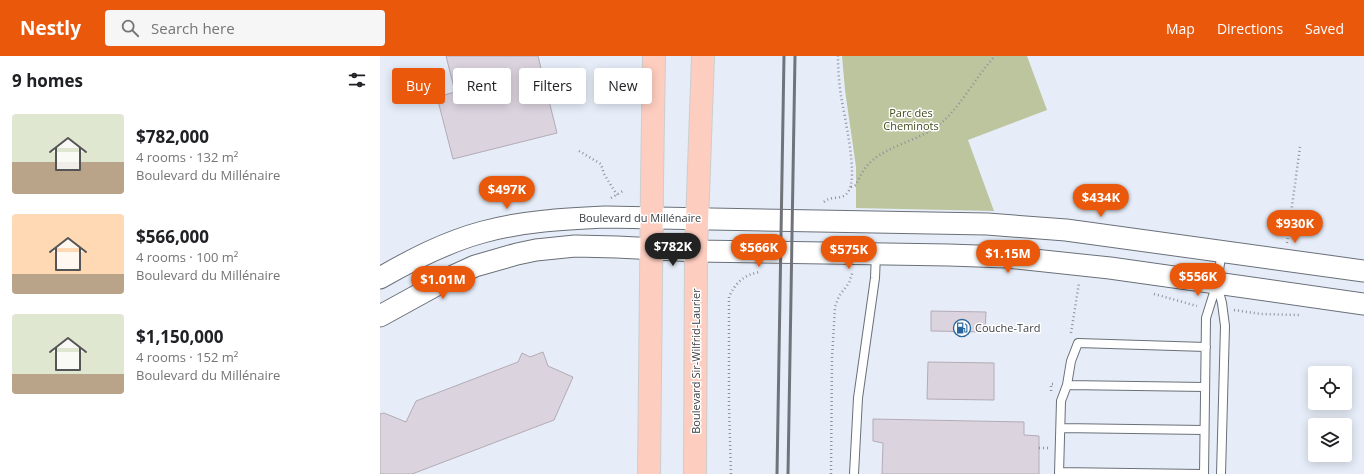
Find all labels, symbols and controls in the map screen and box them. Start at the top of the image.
search box [105,10,385,46]
text: Nestly [20,15,81,41]
icon: search [119,17,141,39]
text: Search here [151,18,235,38]
text: Map [1166,19,1195,38]
text: Directions [1217,19,1283,38]
text: Saved [1305,19,1344,38]
chip: Buy [392,68,445,104]
chip: Rent [453,68,511,104]
chip: Filters [519,68,586,104]
chip: New [594,68,652,104]
text: 9 homes [12,69,83,92]
icon: filters [346,69,368,91]
park label: Parc des Cheminots [883,105,939,133]
text: $782,000 [136,125,209,148]
icon: home [44,130,92,178]
text: 4 rooms · 132 m² [136,148,238,166]
text: Boulevard du Millénaire [136,166,280,184]
pin: $497K [479,176,535,210]
text: $497K [488,180,526,198]
pin: $434K [1073,184,1129,218]
text: $434K [1082,188,1120,206]
street label: Boulevard du Millénaire [579,210,701,225]
pin: $930K [1267,210,1323,244]
text: $930K [1276,214,1314,232]
text: $566,000 [136,225,209,248]
icon: home [44,230,92,278]
pin: $782K [645,233,701,267]
pin: $566K [731,234,787,268]
pin: $575K [821,236,877,270]
text: $782K [654,237,692,255]
text: $566K [740,238,778,256]
text: $575K [830,240,868,258]
pin: $1.15M [975,240,1041,274]
text: $1.15M [985,244,1031,262]
text: 4 rooms · 100 m² [136,248,238,266]
pin: $556K [1170,263,1226,297]
text: Boulevard du Millénaire [136,266,280,284]
pin: $1.01M [410,266,476,300]
text: $556K [1179,267,1217,285]
text: $1.01M [420,270,466,288]
street label: Boulevard Sir-Wilfrid-Laurier [688,288,703,434]
fuel station icon: Couche-Tard [952,318,972,338]
place label: Couche-Tard [975,320,1040,335]
text: $1,150,000 [136,325,223,348]
icon: home [44,330,92,378]
text: 4 rooms · 152 m² [136,348,238,366]
text: Boulevard du Millénaire [136,366,280,384]
map controls [1308,366,1352,462]
button: locate [1308,366,1352,410]
button: layers [1308,418,1352,462]

